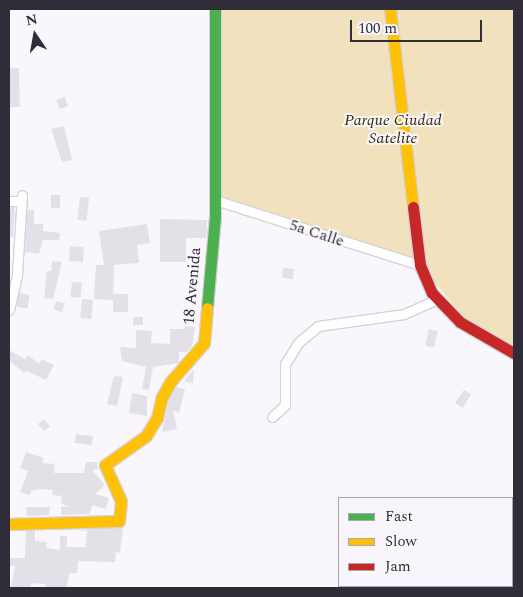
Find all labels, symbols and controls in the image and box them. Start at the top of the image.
text: N [24,8,40,31]
north arrow [10,10,60,60]
scale bar [353,10,486,42]
text: 100 m [358,17,397,40]
park label: Parque Ciudad Satelite [344,110,442,148]
street label: 5a Calle [287,215,347,251]
street label: 18 Avenida [179,246,205,326]
legend [338,497,513,587]
text: Fast [385,505,413,528]
text: Slow [385,530,417,553]
text: Jam [385,555,411,578]

